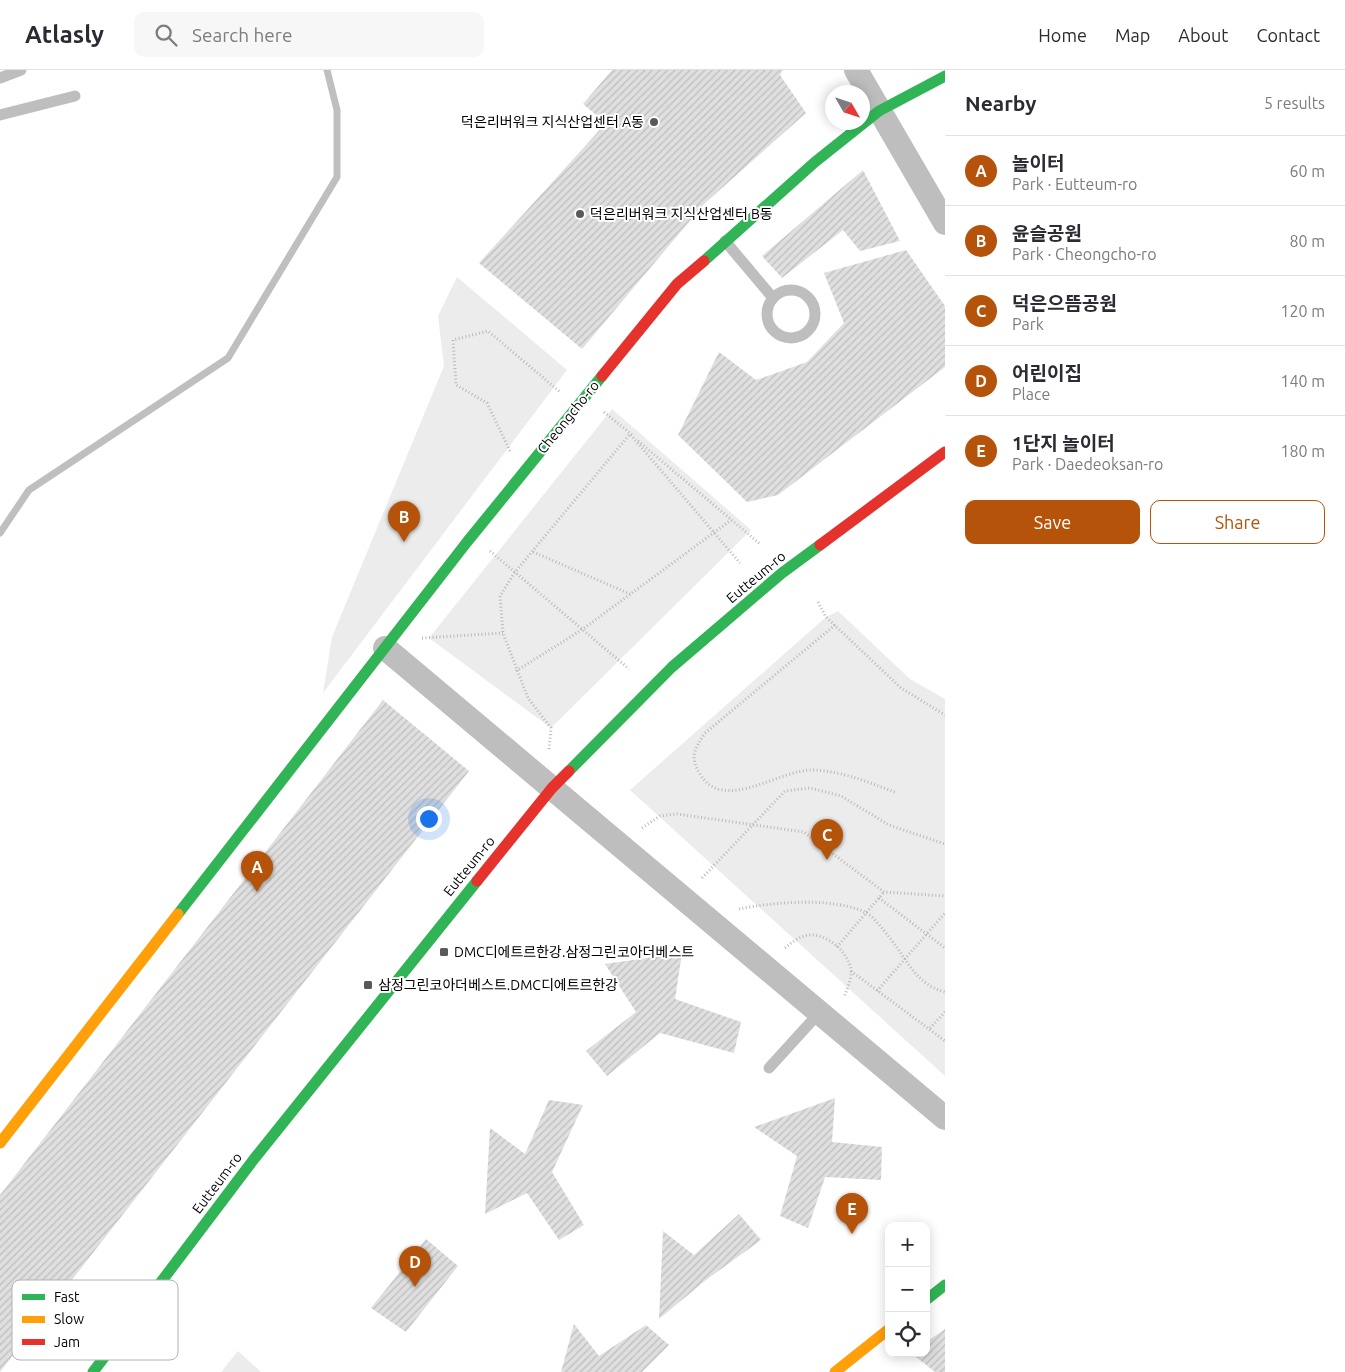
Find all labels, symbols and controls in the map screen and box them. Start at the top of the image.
search box [134,12,484,57]
text: Atlasly [25,21,104,48]
icon: search [152,21,180,49]
text: Search here [192,24,292,46]
text: Home [1038,25,1087,45]
text: Map [1115,25,1150,45]
text: About [1178,25,1228,45]
text: Contact [1256,25,1320,45]
north arrow [825,85,870,130]
text: Nearby [965,91,1036,115]
text: 5 results [1264,94,1325,112]
place label: 덕은리버워크 지식산업센터 A동 [461,114,644,130]
marker: 덕은리버워크 지식산업센터 A동 [648,116,660,128]
text: 놀이터 [1012,152,1064,174]
text: A [975,162,987,180]
text: 60 m [1289,162,1325,180]
text: Park · Eutteum-ro [1012,175,1137,193]
place label: 덕은리버워크 지식산업센터 B동 [590,206,773,222]
marker: 덕은리버워크 지식산업센터 B동 [574,208,586,220]
text: 윤슬공원 [1012,222,1082,244]
text: B [976,232,986,250]
text: 80 m [1289,232,1325,250]
text: Park · Cheongcho-ro [1012,245,1157,263]
text: 덕은으뜸공원 [1012,292,1117,314]
text: C [976,302,986,320]
text: 120 m [1280,302,1325,320]
text: Park [1012,315,1044,333]
text: 어린이집 [1012,362,1082,384]
text: D [975,372,987,390]
text: 140 m [1280,372,1325,390]
street label: Cheongcho-ro [534,377,602,457]
text: Place [1012,385,1050,403]
text: 1단지 놀이터 [1012,432,1115,454]
text: E [976,442,986,460]
text: 180 m [1280,442,1325,460]
text: Park · Daedeoksan-ro [1012,455,1163,473]
button: Save [965,500,1140,544]
button: Share [1150,500,1325,544]
pin: B [388,501,420,542]
street label: Eutteum-ro [723,548,789,606]
your location [416,806,442,832]
pin: C [811,819,843,860]
street label: Eutteum-ro [440,833,498,899]
pin: A [241,851,273,892]
place label: DMC디에트르한강.삼정그린코아더베스트 [454,944,694,960]
marker: DMC디에트르한강.삼정그린코아더베스트 [438,946,450,958]
place label: 삼정그린코아더베스트.DMC디에트르한강 [378,977,618,993]
marker: 삼정그린코아더베스트.DMC디에트르한강 [362,979,374,991]
street label: Eutteum-ro [189,1149,245,1217]
pin: E [836,1193,868,1234]
map controls [885,1222,930,1357]
button: + [885,1222,930,1267]
pin: D [399,1246,431,1287]
button: − [885,1267,930,1312]
legend [12,1280,178,1360]
text: Fast [54,1289,80,1305]
text: Slow [54,1311,84,1327]
button: locate [885,1312,930,1357]
text: Jam [54,1334,80,1350]

